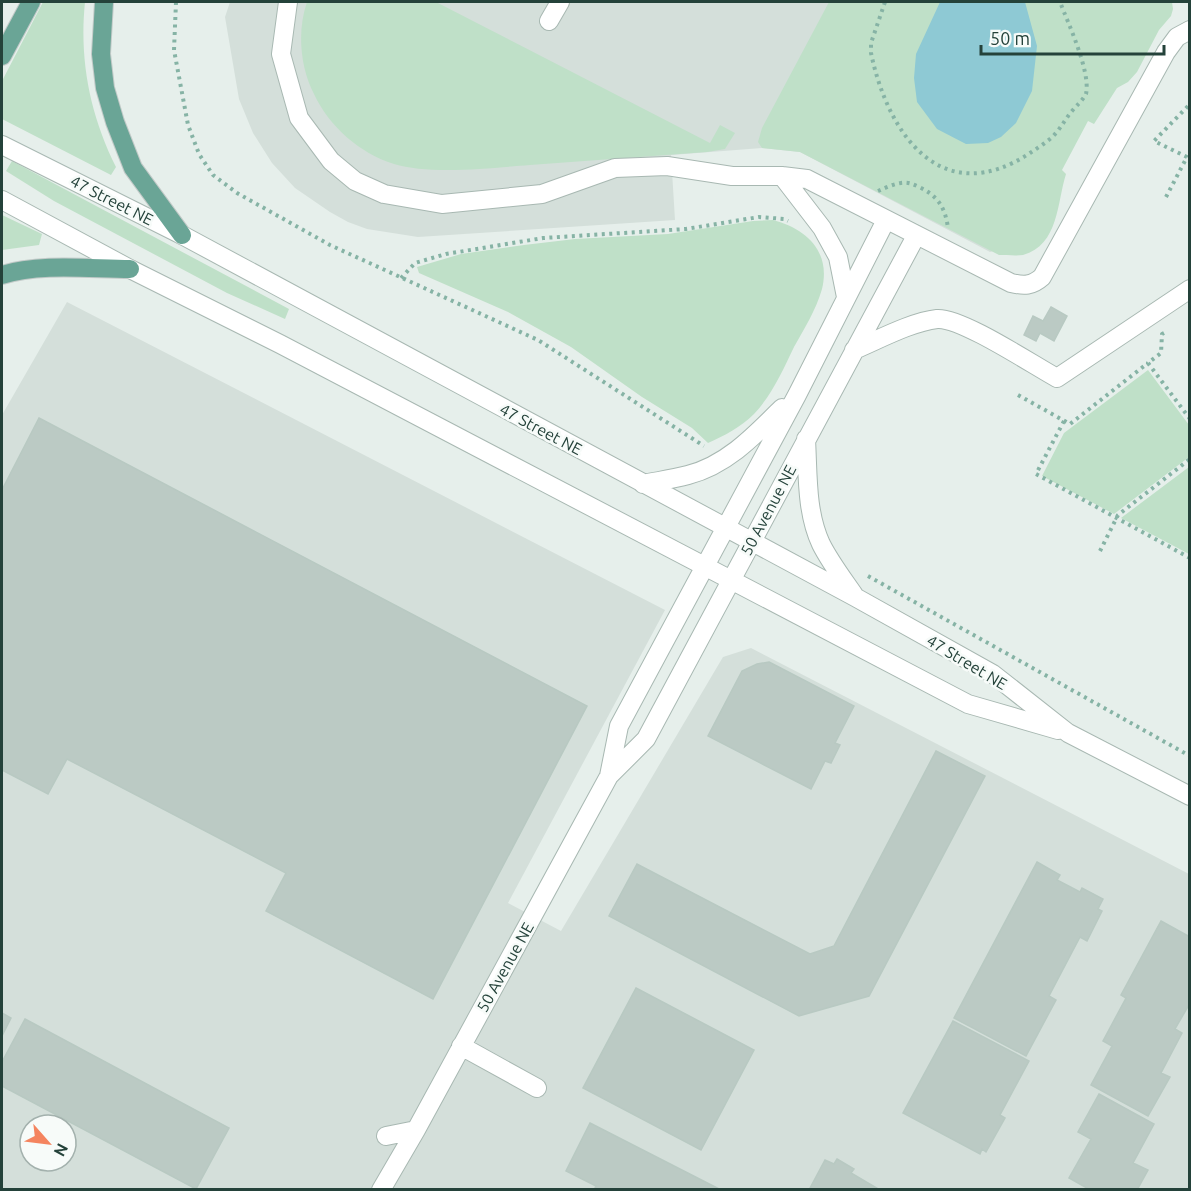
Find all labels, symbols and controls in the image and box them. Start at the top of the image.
scale bar [981,18,1164,56]
text: 50 m [990,28,1030,48]
street label: 47 Street NE [68,171,156,229]
street label: 47 Street NE [497,400,585,458]
street label: 50 Avenue NE [737,462,799,558]
street label: 47 Street NE [924,631,1010,693]
street label: 50 Avenue NE [473,919,537,1015]
north arrow [18,1113,78,1173]
text: N [50,1141,72,1160]

